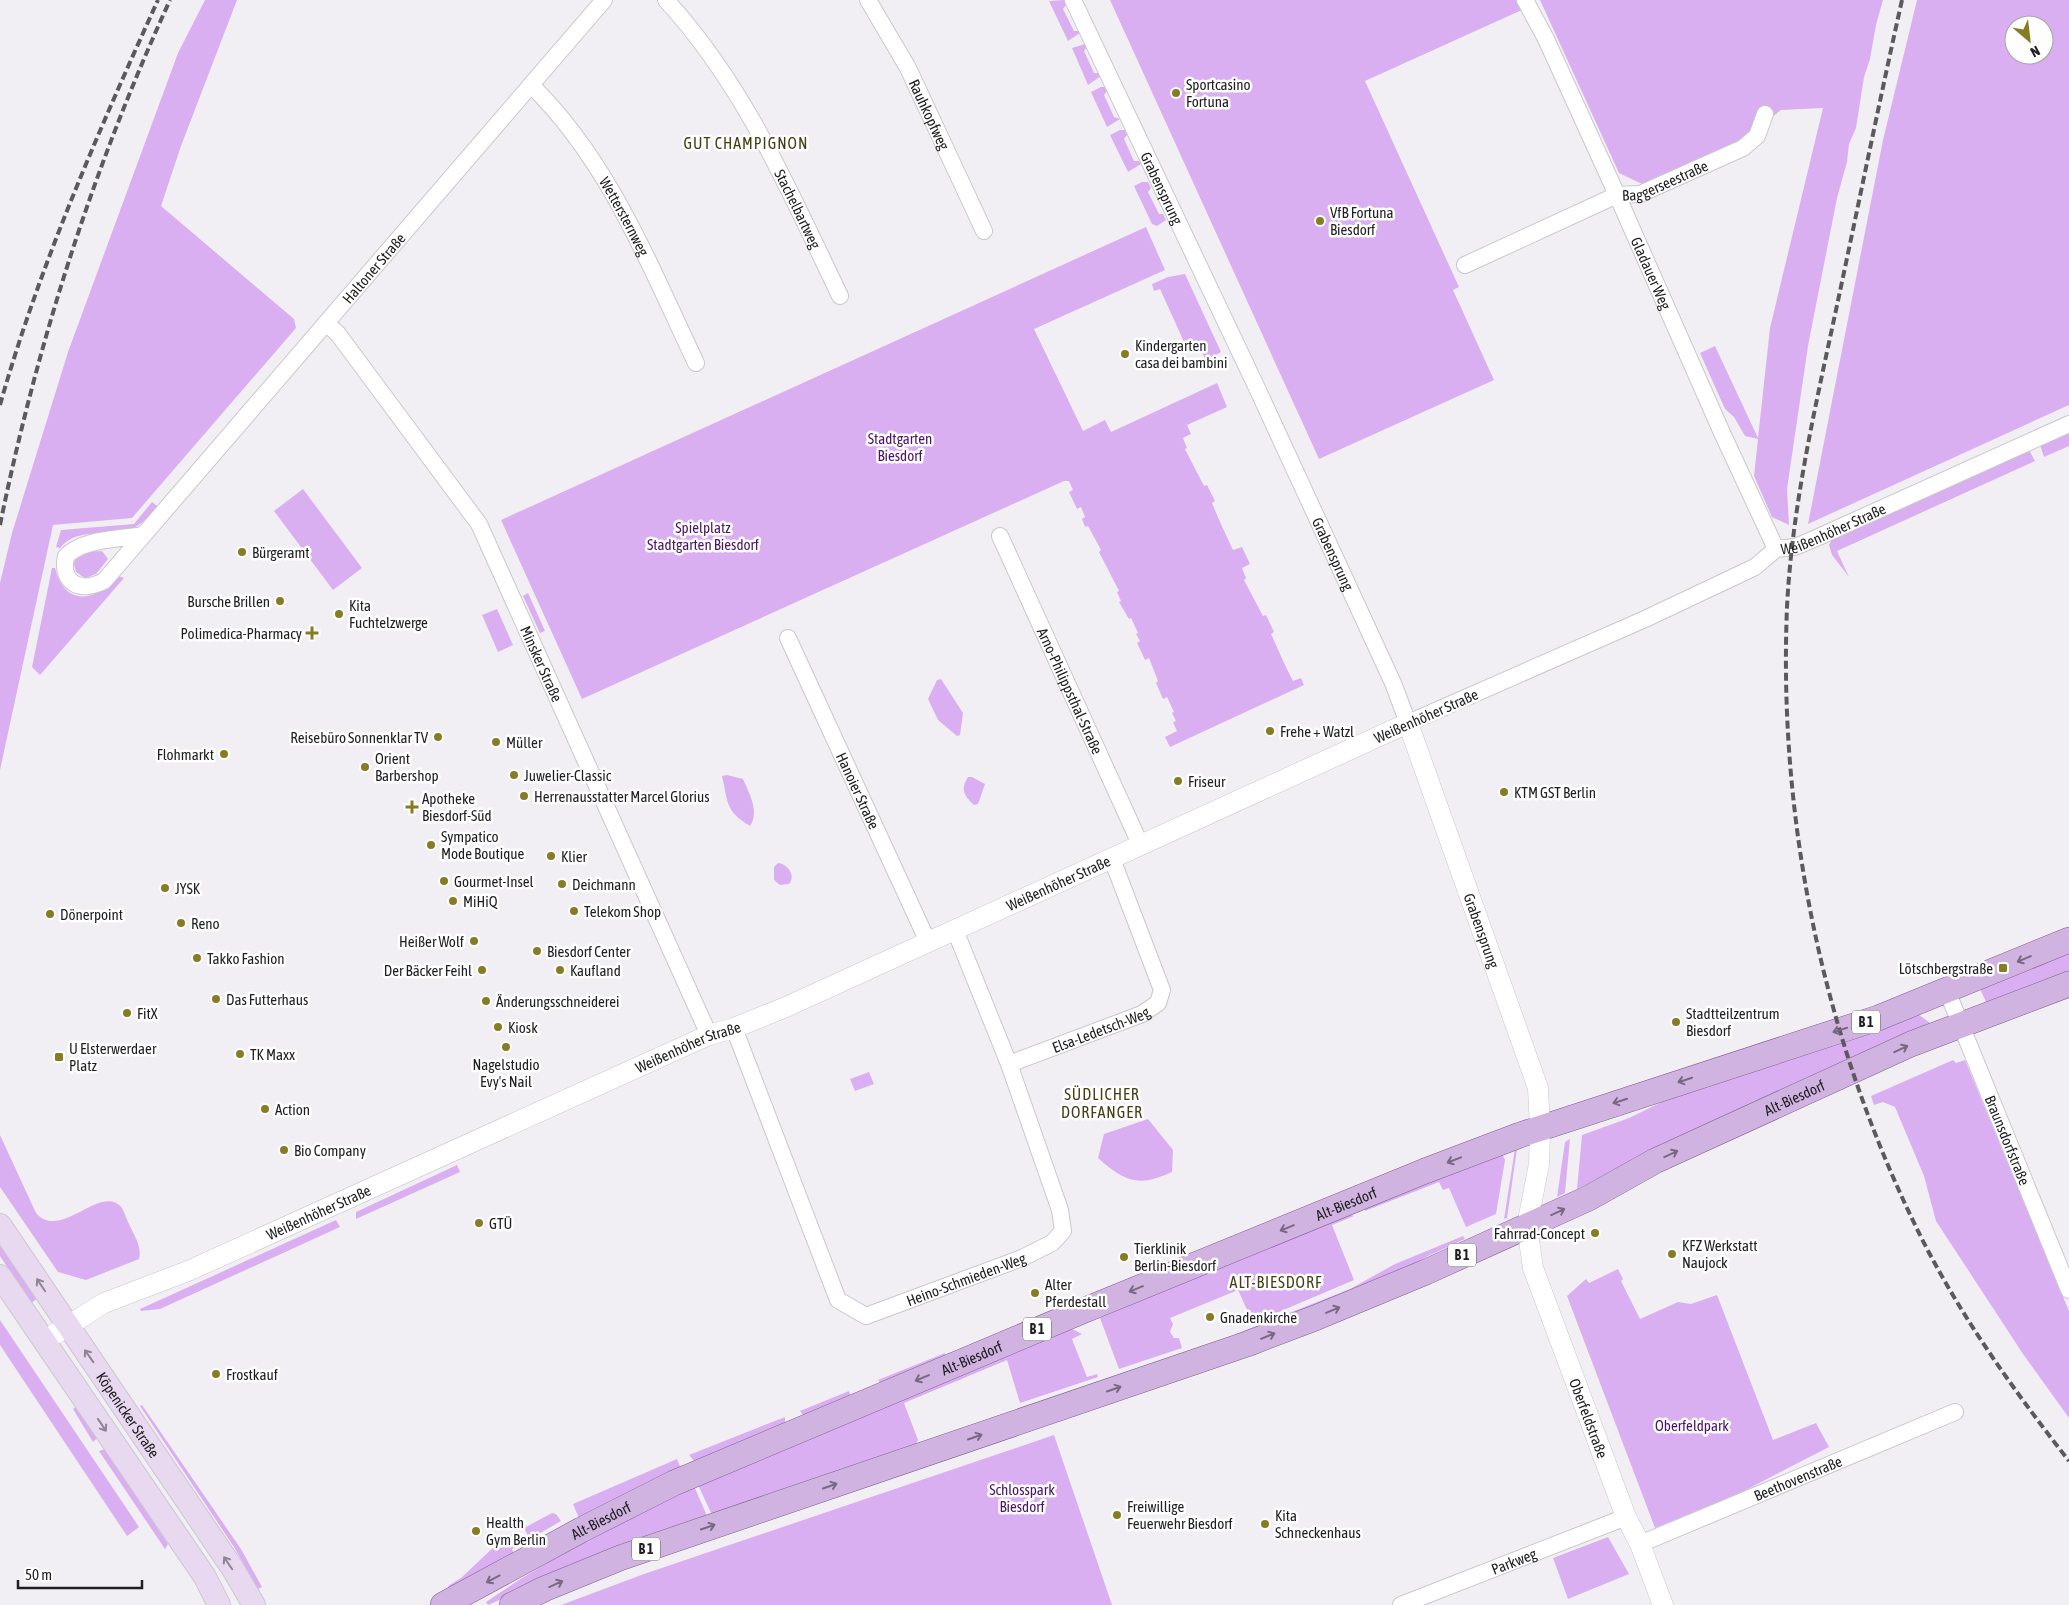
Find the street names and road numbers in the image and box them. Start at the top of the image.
street label: Rauhkopfweg [906,76,954,153]
street label: Grabensprung [1138,149,1187,227]
street label: Baggerseestraße [1622,156,1710,203]
street label: Stachelbartweg [772,166,825,252]
street label: Wettersternweg [596,174,653,259]
street label: Haltoner Straße [339,229,408,306]
street label: Gladauer Weg [1628,234,1675,312]
street label: Weißenhöher Straße [1780,499,1888,557]
street label: Grabensprung [1309,515,1358,593]
street label: Minsker Straße [517,623,566,704]
street label: Arno-Philippsthal-Straße [1034,625,1107,757]
street label: Weißenhöher Straße [1371,685,1481,747]
street label: Hanoier Straße [833,750,883,832]
street label: Weißenhöher Straße [1003,852,1113,914]
street label: Grabensprung [1461,891,1503,971]
street label: Elsa-Ledetsch-Weg [1050,1003,1153,1056]
road number: B 1 [1852,1010,1880,1034]
street label: Weißenhöher Straße [633,1018,743,1076]
street label: Alt-Biesdorf [1761,1076,1827,1119]
street label: Braunsdorfstraße [1982,1093,2034,1188]
street label: Weißenhöher Straße [264,1181,373,1243]
street label: Alt-Biesdorf [1313,1183,1379,1223]
road number: B 1 [1448,1244,1476,1266]
street label: Heino-Schmieden-Weg [904,1249,1028,1309]
road number: B 1 [1023,1318,1051,1340]
street label: Alt-Biesdorf [938,1337,1005,1378]
street label: Köpenicker Straße [93,1369,163,1461]
street label: Oberfeldstraße [1566,1376,1612,1460]
street label: Beethovenstraße [1751,1452,1844,1504]
street label: Alt-Biesdorf [568,1498,633,1542]
road number: B 1 [632,1538,660,1560]
street label: Parkweg [1489,1544,1539,1577]

